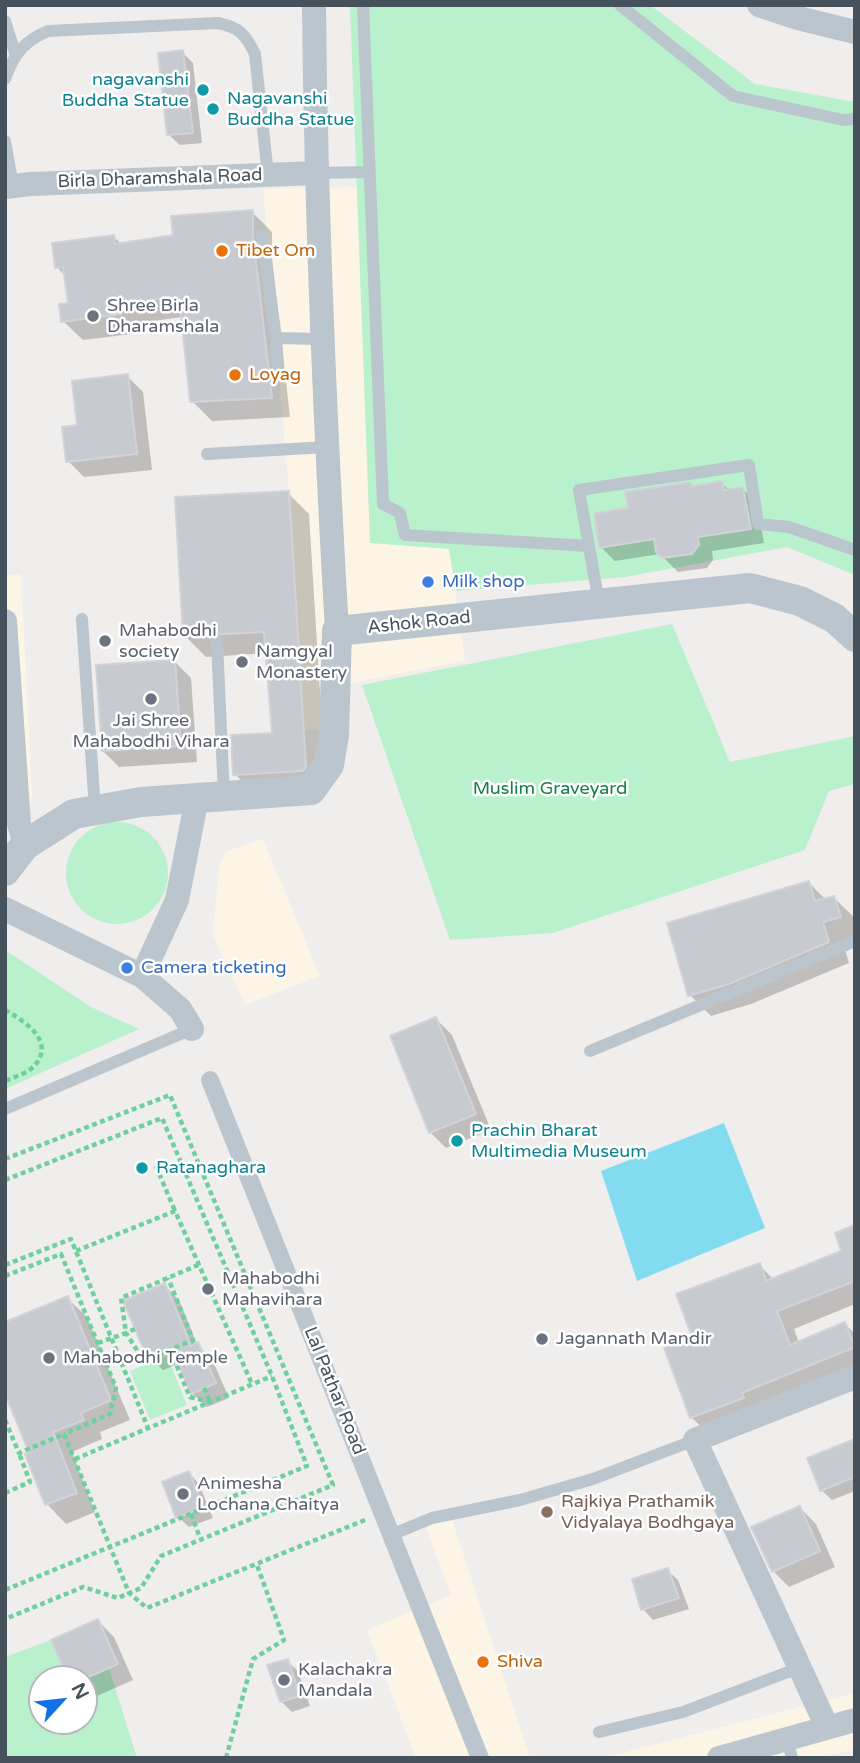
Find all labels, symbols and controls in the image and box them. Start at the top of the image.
place label: nagavanshi Buddha Statue [62,69,189,112]
marker: nagavanshi Buddha Statue [195,82,211,98]
place label: Nagavanshi Buddha Statue [227,88,354,130]
marker: Nagavanshi Buddha Statue [205,101,221,117]
street label: Birla Dharamshala Road [57,165,263,193]
place label: Tibet Om [236,240,315,262]
marker: Tibet Om [214,243,230,259]
place label: Shree Birla Dharamshala [107,295,219,338]
marker: Shree Birla Dharamshala [85,308,101,324]
place label: Loyag [249,364,301,386]
marker: Loyag [227,367,243,383]
place label: Milk shop [442,571,525,593]
marker: Milk shop [420,574,436,590]
street label: Ashok Road [366,607,472,639]
place label: Mahabodhi society [119,620,217,662]
marker: Mahabodhi society [97,633,113,649]
place label: Namgyal Monastery [256,641,347,684]
marker: Namgyal Monastery [234,654,250,670]
marker: Jai Shree Mahabodhi Vihara [143,691,159,707]
place label: Jai Shree Mahabodhi Vihara [72,710,230,752]
park label: Muslim Graveyard [473,778,627,800]
place label: Camera ticketing [141,957,286,979]
marker: Camera ticketing [119,960,135,976]
place label: Prachin Bharat Multimedia Museum [471,1120,647,1162]
marker: Prachin Bharat Multimedia Museum [449,1133,465,1149]
place label: Ratanaghara [156,1157,266,1179]
marker: Ratanaghara [134,1160,150,1176]
place label: Mahabodhi Mahavihara [222,1268,323,1310]
marker: Mahabodhi Mahavihara [200,1281,216,1297]
street label: Lal Pathar Road [299,1324,369,1458]
place label: Jagannath Mandir [556,1328,712,1350]
marker: Jagannath Mandir [534,1331,550,1347]
place label: Mahabodhi Temple [63,1347,228,1369]
marker: Mahabodhi Temple [41,1350,57,1366]
place label: Animesha Lochana Chaitya [197,1473,339,1516]
marker: Animesha Lochana Chaitya [175,1486,191,1502]
place label: Rajkiya Prathamik Vidyalaya Bodhgaya [561,1491,734,1534]
marker: Rajkiya Prathamik Vidyalaya Bodhgaya [539,1504,555,1520]
place label: Shiva [497,1651,543,1673]
marker: Shiva [475,1654,491,1670]
place label: Kalachakra Mandala [298,1659,392,1702]
north arrow [28,1665,98,1735]
marker: Kalachakra Mandala [276,1672,292,1688]
text: N [67,1680,93,1703]

